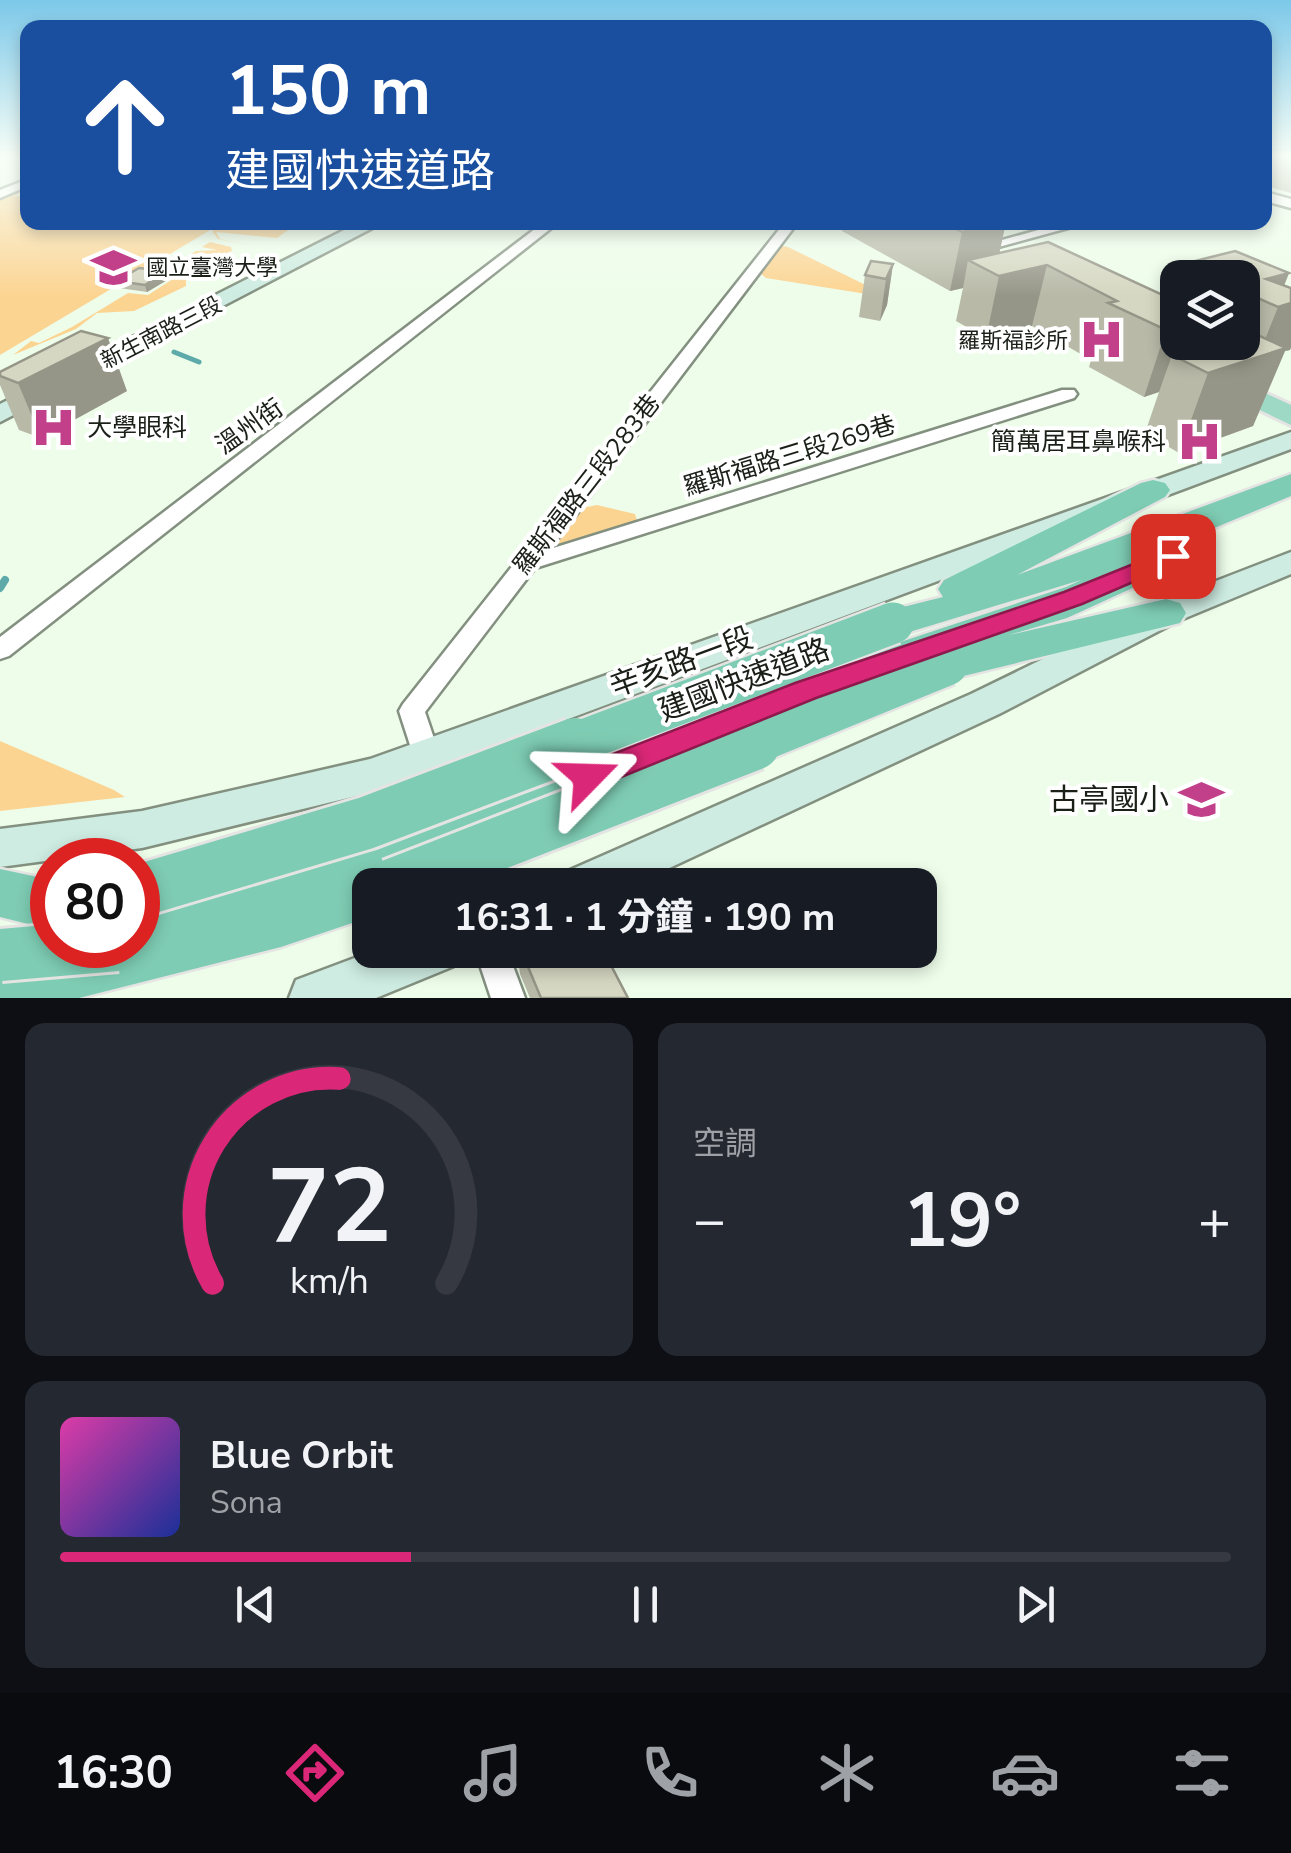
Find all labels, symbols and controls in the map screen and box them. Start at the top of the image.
text: 150 m [225,43,431,139]
icon: ahead [60,60,190,190]
text: 建國快速道路 [225,141,495,202]
school or university icon: 國立臺灣大學 [89,243,137,291]
place label: 國立臺灣大學 [146,253,278,283]
map controls [1160,260,1260,360]
button: layers [1160,260,1260,360]
street label: 新生南路三段 [96,290,227,376]
hospital icon: 羅斯福診所 [1077,316,1125,364]
place label: 羅斯福診所 [958,326,1068,356]
street label: 羅斯福路三段283巷 [506,387,668,582]
street label: 溫州街 [209,391,290,462]
hospital icon: 大學眼科 [30,403,78,451]
street label: 羅斯福路三段269巷 [679,408,899,504]
place label: 大學眼科 [87,411,187,445]
hospital icon: 簡萬居耳鼻喉科 [1175,417,1223,465]
place label: 簡萬居耳鼻喉科 [991,425,1166,459]
pin [1131,514,1216,599]
icon: arrive [1146,529,1201,584]
street label: 辛亥路一段 [604,618,759,707]
street label: 建國快速道路 [653,629,836,732]
position arrow [536,725,640,829]
school or university icon: 古亭國小 [1178,776,1226,824]
place label: 古亭國小 [1049,780,1169,821]
speed limit sign: 80 [30,838,160,968]
text: 16:31 · 1 分鐘 · 190 m [454,892,835,943]
text: 空調 [693,1122,757,1165]
text: 72 [267,1136,391,1278]
text: 19° [903,1170,1021,1272]
text: − [693,1183,726,1258]
text: + [1198,1183,1231,1258]
text: km/h [290,1257,368,1306]
text: Blue Orbit [210,1430,393,1481]
text: Sona [210,1481,283,1524]
icon: previous [228,1577,283,1632]
icon: pause [618,1577,673,1632]
icon: next [1008,1577,1063,1632]
icon: directions [280,1738,350,1808]
icon: music [458,1738,528,1808]
icon: phone [635,1738,705,1808]
icon: climate [812,1738,882,1808]
icon: car [990,1738,1060,1808]
icon: filters [1167,1738,1237,1808]
text: 16:30 [54,1743,173,1804]

